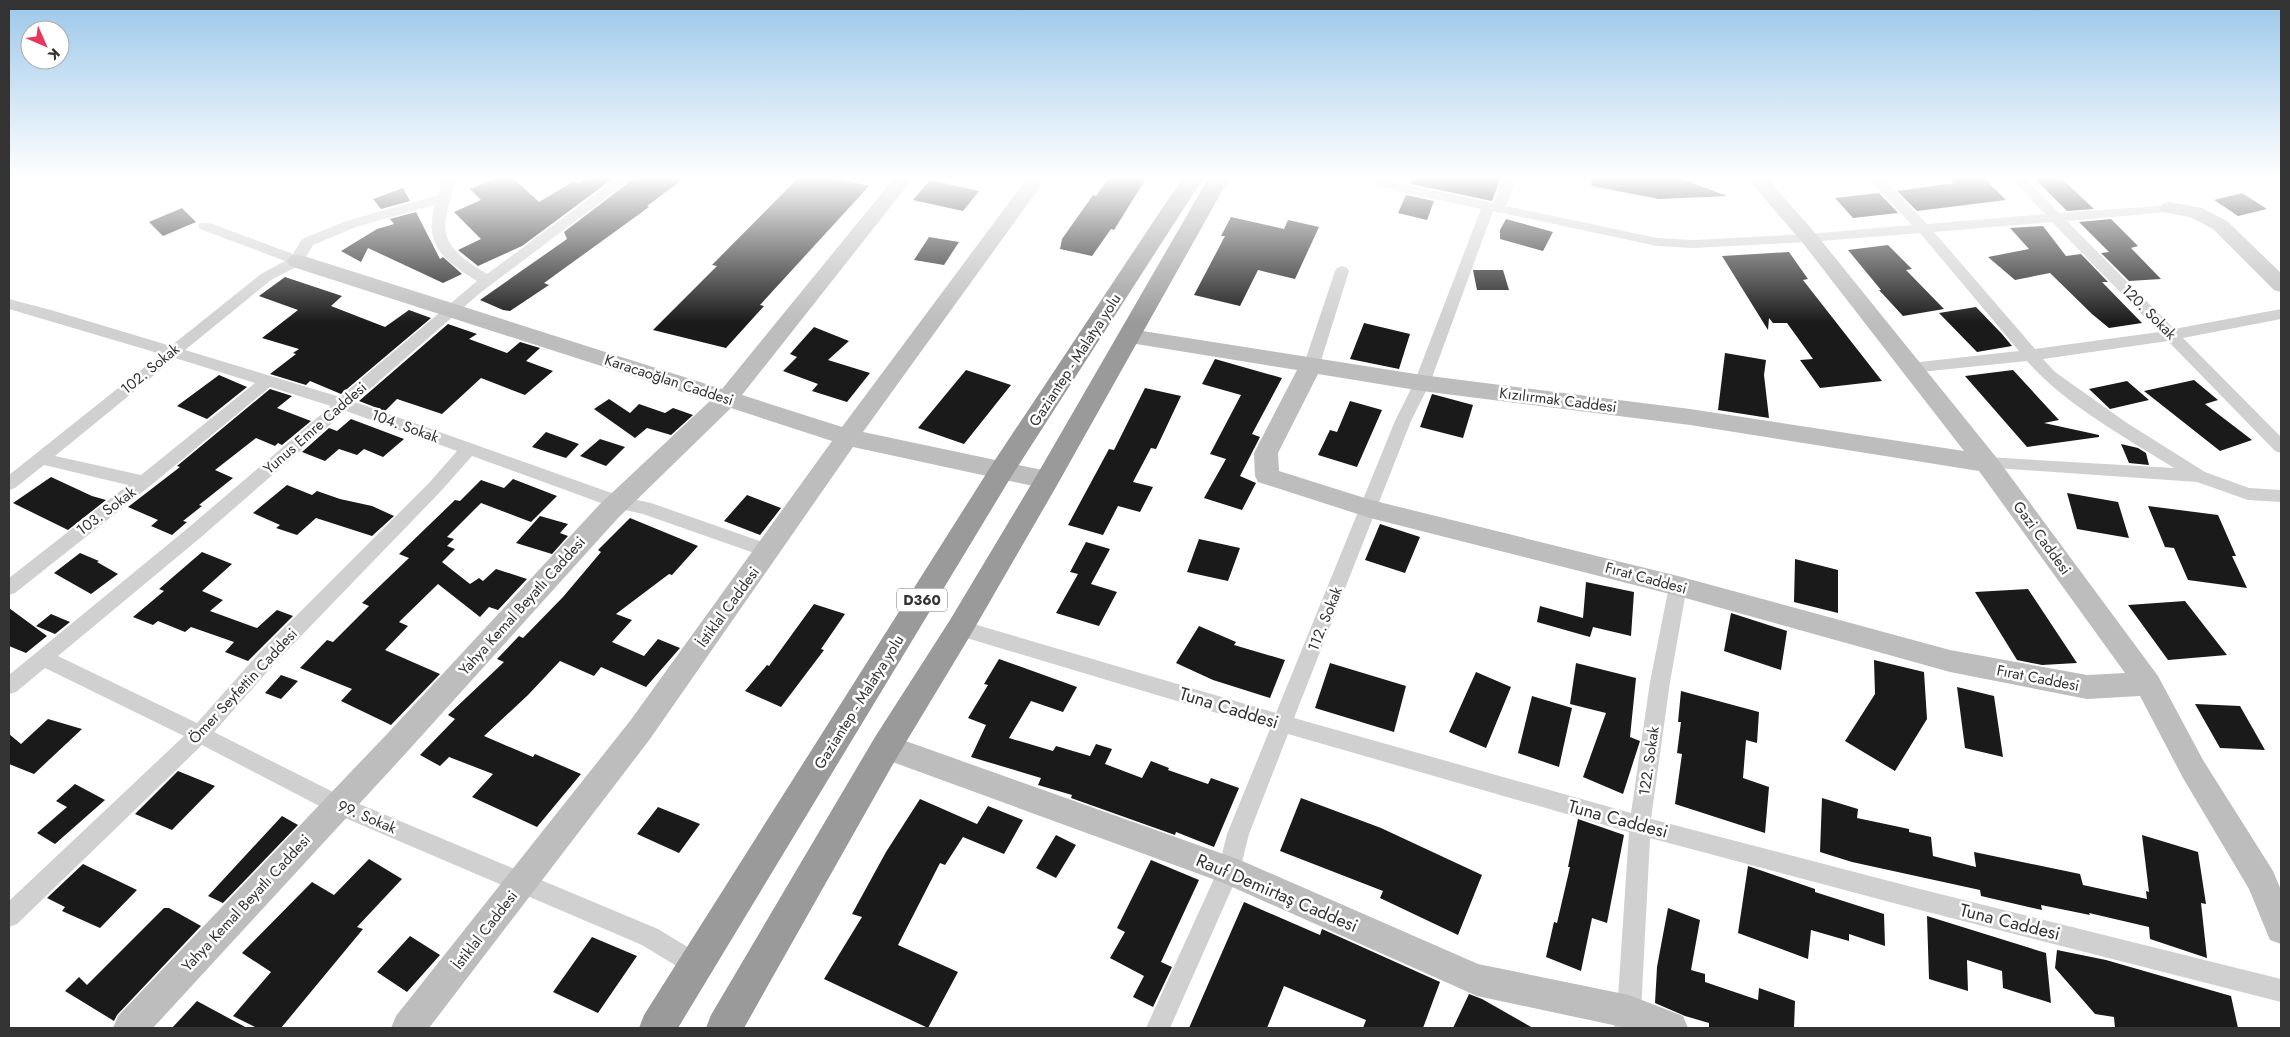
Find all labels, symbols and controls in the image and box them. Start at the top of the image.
north arrow [20,20,70,70]
text: K [44,44,65,65]
street label: 120. Sokak [2116,279,2182,345]
street label: Gaziantep - Malatya yolu [1024,289,1126,431]
street label: 102. Sokak [116,338,184,400]
street label: Karacaoğlan Caddesi [602,349,736,411]
street label: Yunus Emre Caddesi [258,377,372,479]
street label: Kızılırmak Caddesi [1498,382,1618,418]
street label: 104. Sokak [368,404,442,448]
street label: 103. Sokak [72,481,141,541]
street label: Gazi Caddesi [2008,497,2076,579]
street label: Yahya Kemal Beyatlı Caddesi [454,532,590,680]
street label: Fırat Caddesi [1603,557,1689,599]
street label: İstiklal Caddesi [691,562,765,652]
street label: 112. Sokak [1302,583,1348,655]
road number: D360 [897,588,947,612]
street label: Ömer Seyfettin Caddesi [183,623,303,749]
street label: Gaziantep - Malatya yolu [809,631,909,773]
street label: Fırat Caddesi [1995,659,2081,697]
street label: Tuna Caddesi [1176,681,1282,735]
street label: 122. Sokak [1633,725,1665,797]
street label: Tuna Caddesi [1565,793,1671,845]
street label: 99. Sokak [334,795,400,839]
street label: Yahya Kemal Beyatlı Caddesi [176,830,316,976]
street label: Rauf Demirtaş Caddesi [1192,847,1362,939]
street label: İstiklal Caddesi [447,886,523,974]
street label: Tuna Caddesi [1957,897,2063,947]

